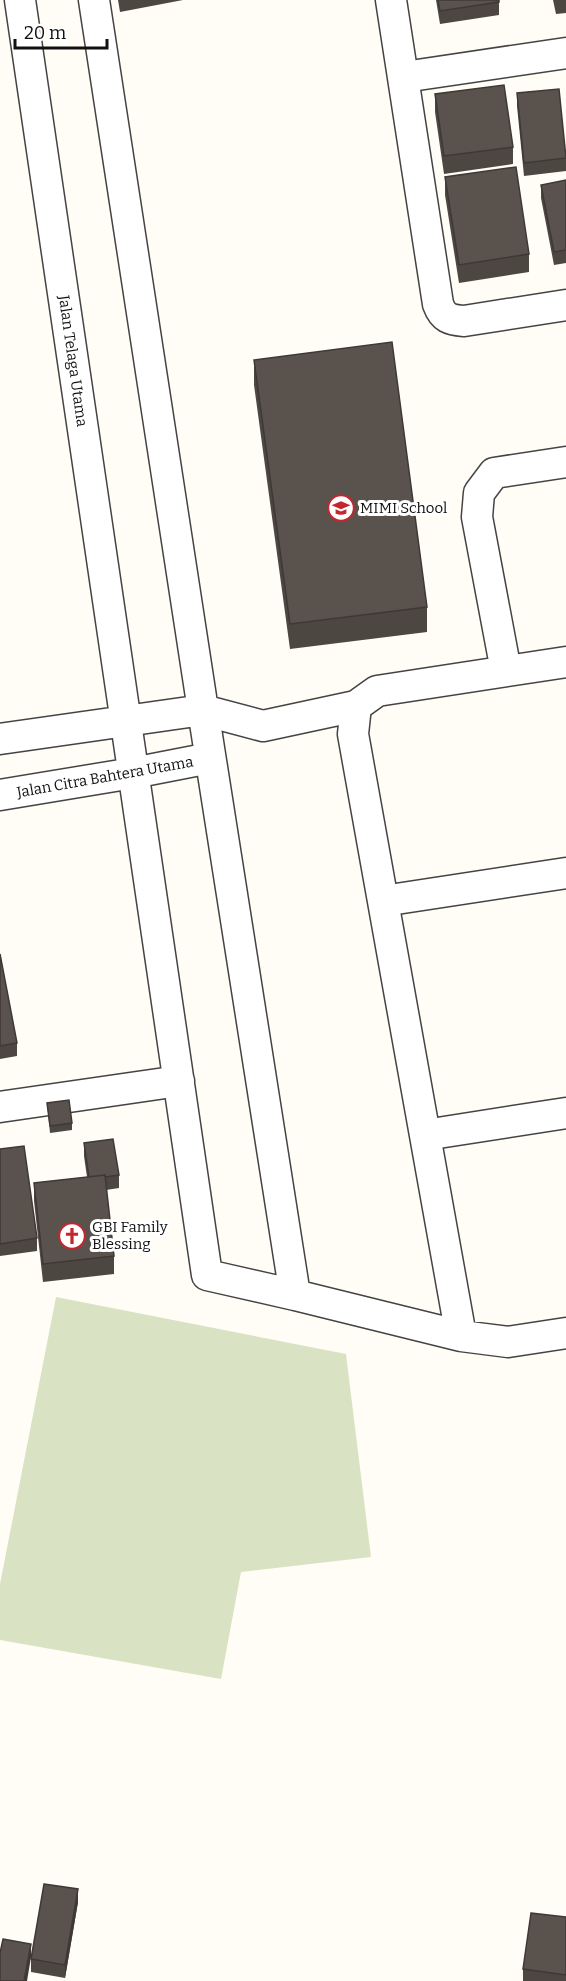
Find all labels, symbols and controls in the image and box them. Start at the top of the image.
scale bar [15,12,106,50]
text: 20 m [24,22,66,44]
street label: Jalan Telaga Utama [55,293,91,428]
school or university icon: MIMI School [326,493,356,523]
place label: MIMI School [360,499,447,517]
street label: Jalan Citra Bahtera Utama [14,753,195,802]
place label: GBI Family Blessing [92,1218,168,1253]
church icon: GBI Family Blessing [57,1221,87,1251]

